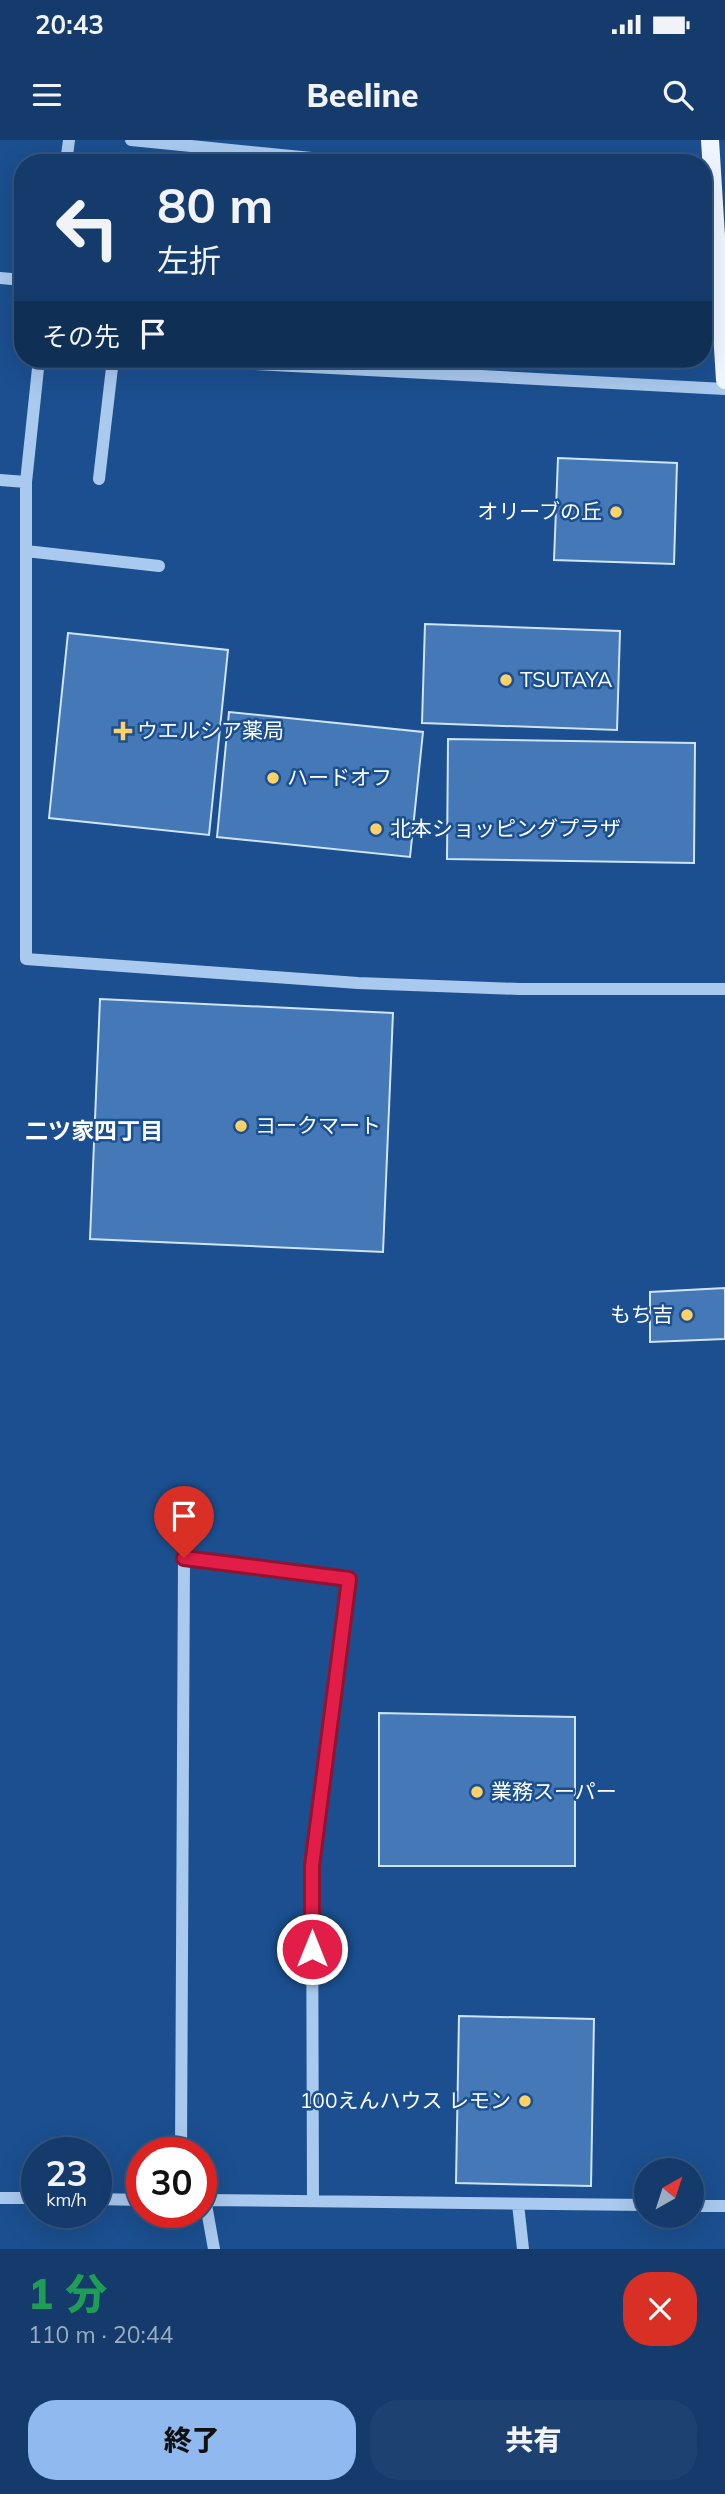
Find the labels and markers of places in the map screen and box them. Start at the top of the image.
place label: オリーブの丘 [477,498,602,524]
marker: オリーブの丘 [608,504,624,520]
place label: TSUTAYA [520,666,613,692]
marker: TSUTAYA [498,672,514,688]
place label: ウエルシア薬局 [137,717,284,743]
marker: ウエルシア薬局 [115,723,131,739]
place label: ハードオフ [287,764,392,790]
marker: ハードオフ [265,770,281,786]
place label: 北本ショッピングプラザ [390,815,621,841]
marker: 北本ショッピングプラザ [368,821,384,837]
place label: ヨークマート [255,1112,381,1138]
marker: ヨークマート [233,1118,249,1134]
place label: もち吉 [610,1301,673,1327]
marker: もち吉 [679,1307,695,1323]
pin [154,1486,214,1558]
place label: 業務スーパー [491,1778,617,1804]
marker: 業務スーパー [469,1784,485,1800]
place label: 100えんハウス レモン [300,2087,511,2113]
marker: 100えんハウス レモン [517,2093,533,2109]

